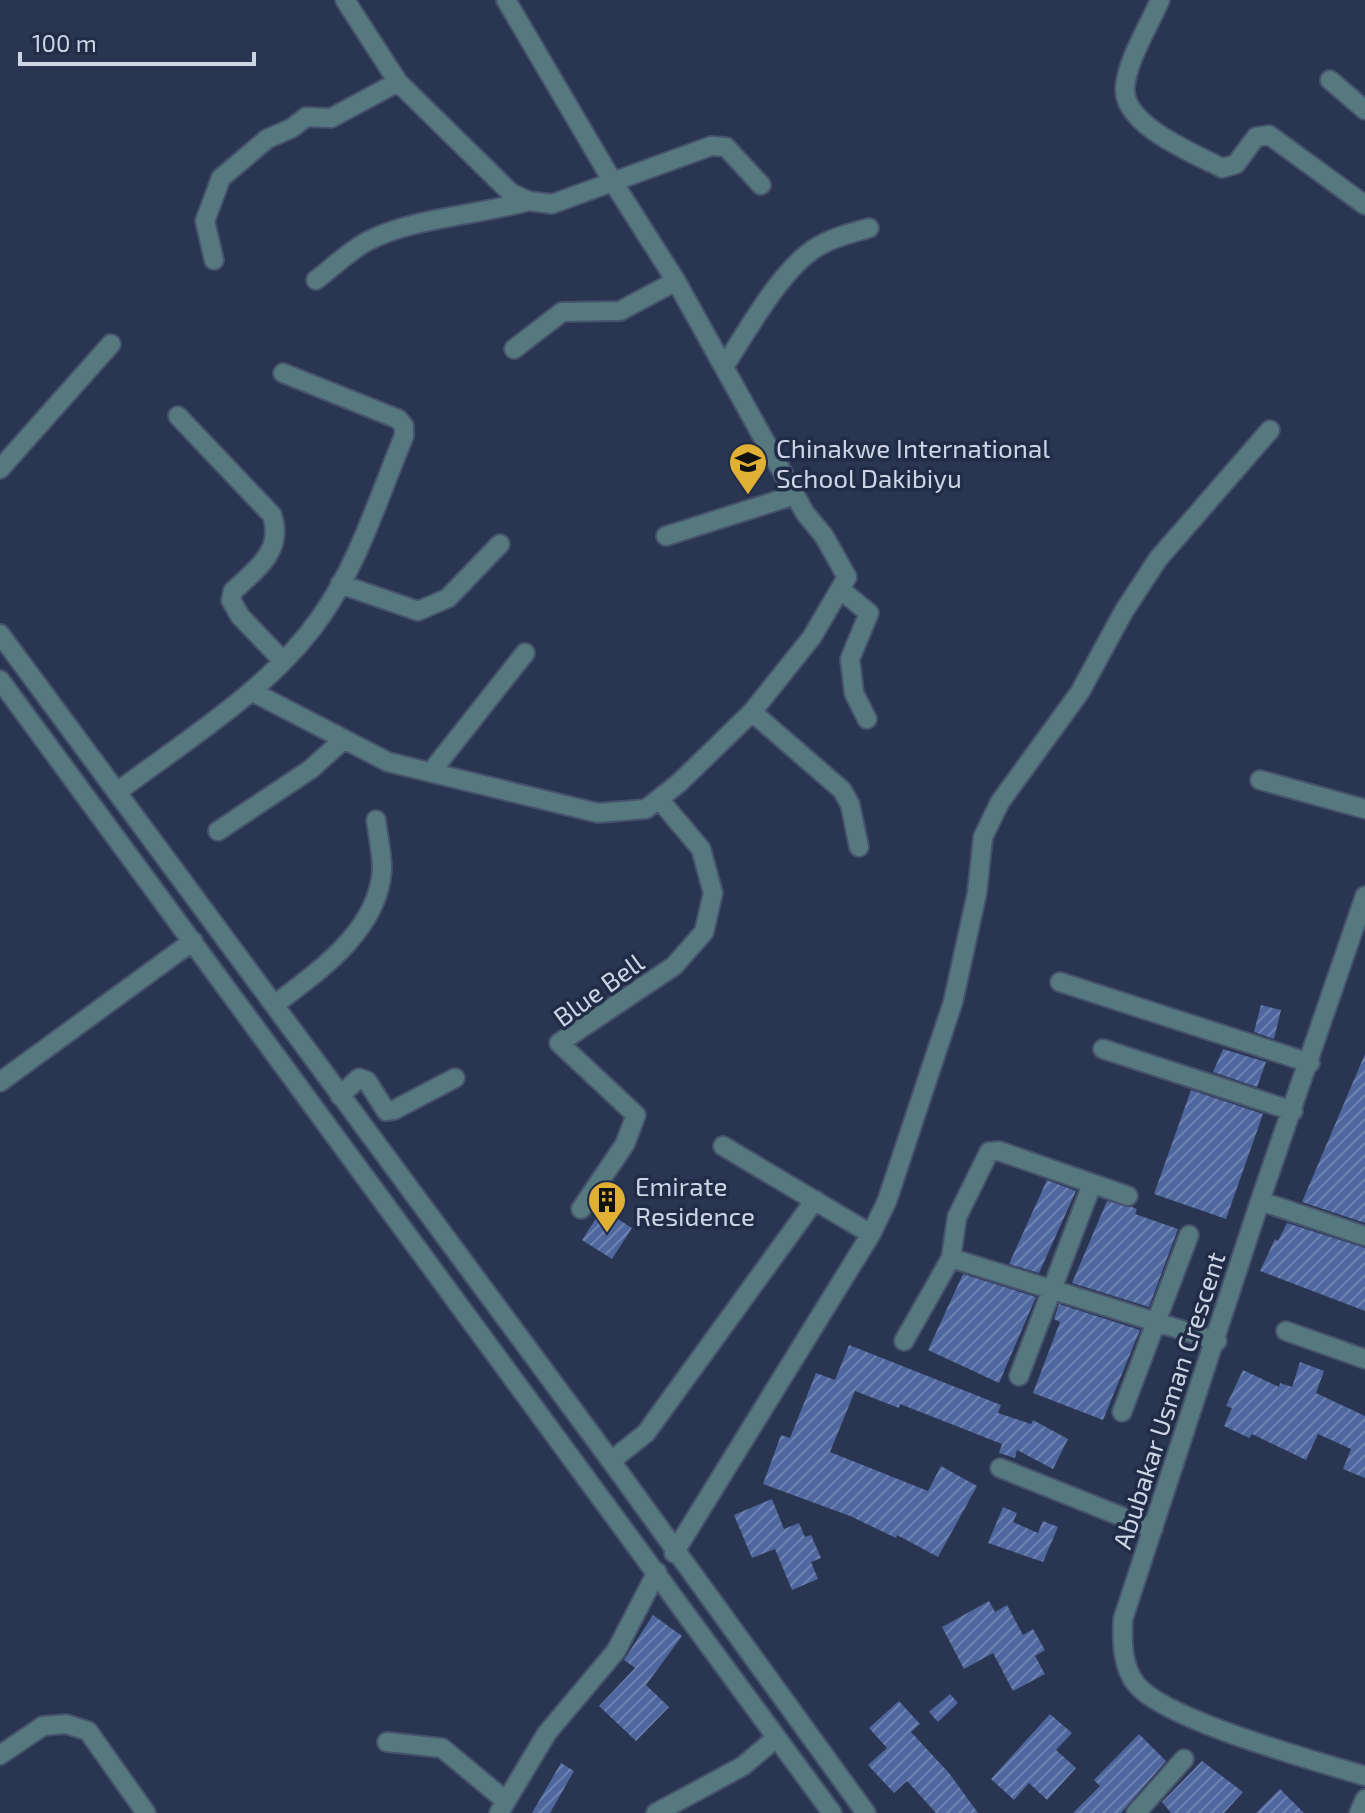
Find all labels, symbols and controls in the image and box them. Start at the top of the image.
scale bar [20,16,254,66]
text: 100 m [32,28,97,57]
place label: Chinakwe International School Dakibiyu [776,432,1050,493]
school or university icon: Chinakwe International School Dakibiyu [727,441,769,496]
street label: Blue Bell [547,946,649,1032]
place label: Emirate Residence [635,1170,755,1231]
building icon: Emirate Residence [586,1179,628,1234]
street label: Abubakar Usman Crescent [1105,1248,1231,1552]

